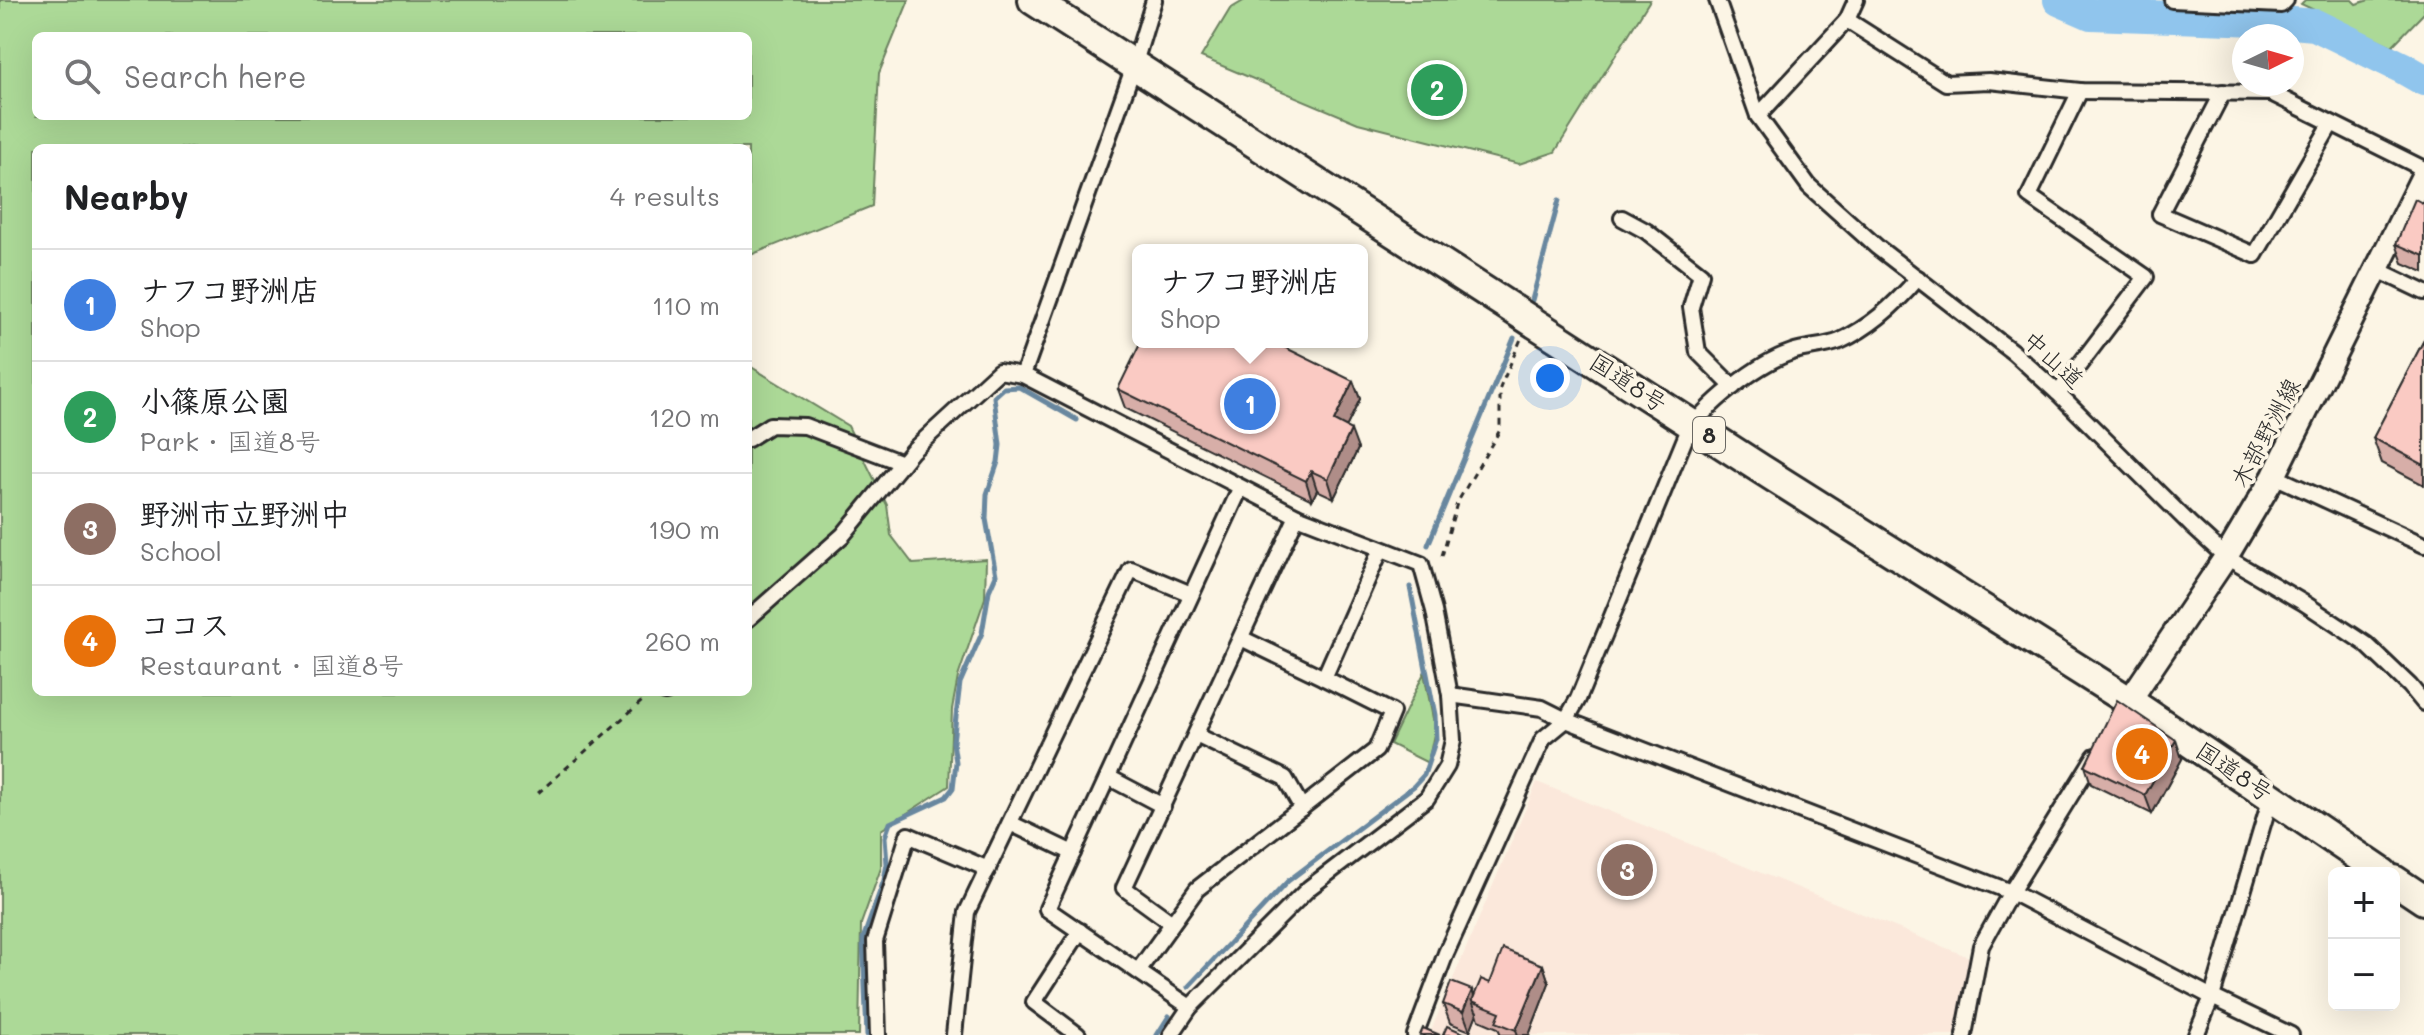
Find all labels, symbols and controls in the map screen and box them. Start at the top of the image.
north arrow [2232,24,2304,96]
search box [32,32,752,120]
icon: search [60,54,104,98]
text: Search here [124,56,307,96]
pin: 2 [1411,60,1463,120]
text: Nearby [64,174,189,219]
text: 4 results [610,179,720,213]
popup [1132,244,1368,348]
text: ナフコ野洲店 [1160,260,1340,300]
text: ナフコ野洲店 [140,269,320,309]
text: 1 [84,288,96,322]
text: 110 m [652,288,720,322]
text: Shop [1160,301,1221,335]
text: Shop [140,310,201,344]
street label: 中山道 [2017,323,2091,394]
street label: 国道8号 [1584,345,1674,418]
your location [1530,358,1570,398]
street label: 木部野洲線 [2223,372,2307,493]
pin: 1 [1224,374,1276,434]
text: 小篠原公園 [140,380,290,420]
text: 2 [83,400,97,434]
text: 120 m [649,400,720,434]
road number: 8 [1693,417,1725,453]
text: Park · 国道8号 [140,424,321,458]
text: 野洲市立野洲中 [140,493,350,533]
text: 3 [82,512,98,546]
text: 190 m [648,512,720,546]
text: School [140,534,222,568]
text: ココス [140,604,230,644]
text: 4 [82,624,98,658]
text: 260 m [645,624,720,658]
text: Restaurant · 国道8号 [140,648,404,682]
pin: 4 [2116,724,2168,784]
street label: 国道8号 [2190,734,2279,808]
pin: 3 [1601,840,1653,900]
map controls [2328,867,2400,1011]
button: + [2328,867,2400,939]
button: − [2328,939,2400,1011]

